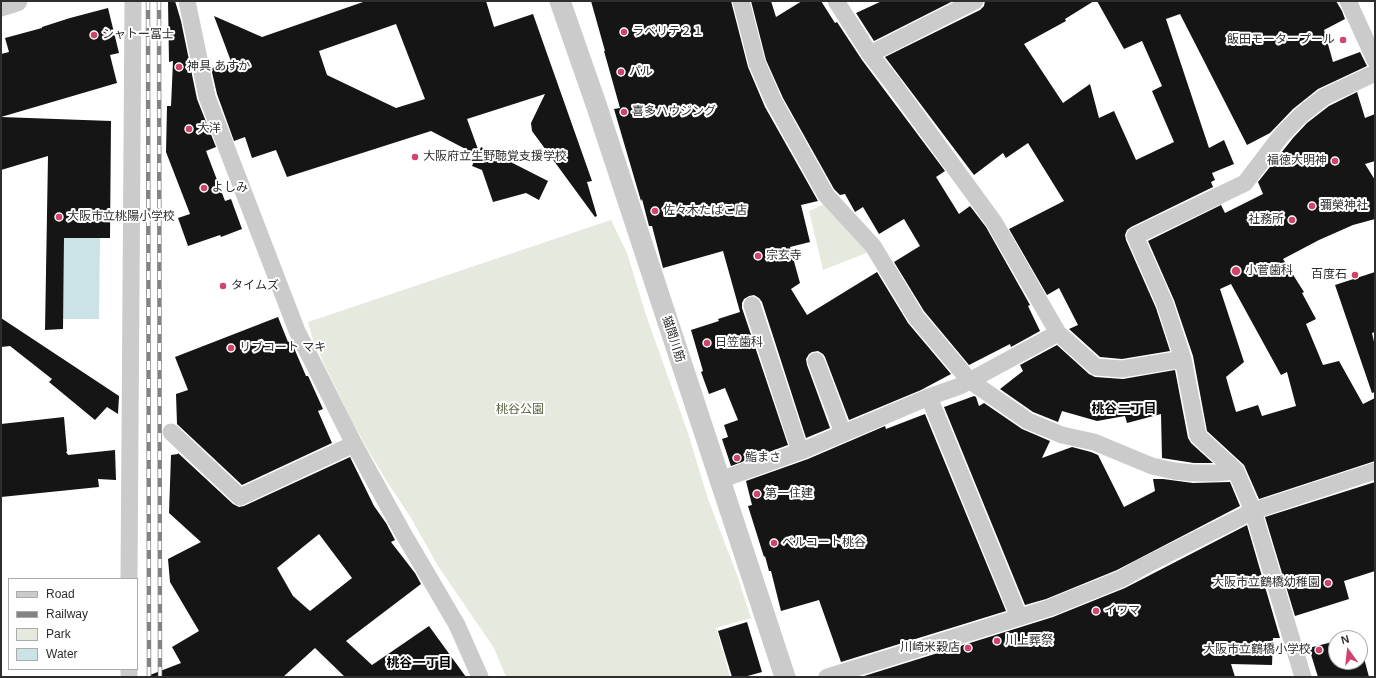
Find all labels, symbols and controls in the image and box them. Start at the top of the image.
place label: ラベリテ２１ [632,25,704,39]
marker: ラベリテ２１ [619,27,629,37]
place label: シャトー冨士 [102,28,174,42]
marker: シャトー冨士 [89,30,99,40]
place label: 飯田モータープール [1227,33,1335,47]
marker: 飯田モータープール [1338,35,1348,45]
place label: 神具 あすか [187,60,250,74]
marker: 神具 あすか [174,62,184,72]
place label: パル [629,65,653,79]
marker: パル [616,67,626,77]
place label: 喜多ハウジング [632,105,716,119]
marker: 喜多ハウジング [619,107,629,117]
place label: 大洋 [197,122,221,136]
marker: 大洋 [184,124,194,134]
place label: 大阪府立生野聴覚支援学校 [423,150,567,164]
marker: 大阪府立生野聴覚支援学校 [410,152,420,162]
place label: 福徳大明神 [1267,154,1327,168]
marker: 福徳大明神 [1330,156,1340,166]
place label: よしみ [212,181,248,195]
marker: よしみ [199,183,209,193]
place label: 彌榮神社 [1320,199,1368,213]
marker: 彌榮神社 [1307,201,1317,211]
place label: 佐々木たばこ店 [663,204,747,218]
marker: 佐々木たばこ店 [650,206,660,216]
place label: 大阪市立桃陽小学校 [67,210,175,224]
marker: 大阪市立桃陽小学校 [54,212,64,222]
place label: 社務所 [1248,213,1284,227]
marker: 社務所 [1287,215,1297,225]
place label: 宗玄寺 [766,249,802,263]
marker: 宗玄寺 [753,251,763,261]
place label: 小菅歯科 [1245,264,1293,278]
marker: 小菅歯科 [1230,265,1242,277]
place label: 百度石 [1311,268,1347,282]
marker: 百度石 [1350,270,1360,280]
place label: タイムズ [231,279,279,293]
marker: タイムズ [218,281,228,291]
street label: 猫間川筋 [659,314,687,364]
place label: 日笠歯科 [715,336,763,350]
marker: 日笠歯科 [702,338,712,348]
place label: リブコート マキ [239,341,326,355]
marker: リブコート マキ [226,343,236,353]
district label: 桃谷二丁目 [1092,401,1156,417]
park label: 桃谷公園 [496,403,544,417]
place label: 鮨まさ [745,451,781,465]
marker: 鮨まさ [732,453,742,463]
place label: 第一住建 [765,487,813,501]
marker: 第一住建 [752,489,762,499]
place label: ベルコート桃谷 [782,536,866,550]
marker: ベルコート桃谷 [769,538,779,548]
place label: 大阪市立鶴橋幼稚園 [1212,576,1320,590]
legend [8,578,138,670]
marker: 大阪市立鶴橋幼稚園 [1323,578,1333,588]
text: Road [46,587,75,601]
place label: イワマ [1104,604,1140,618]
marker: イワマ [1091,606,1101,616]
text: Railway [46,607,88,621]
text: Park [46,627,71,641]
north arrow [1328,630,1368,670]
text: N [1340,633,1351,646]
place label: 川上葬祭 [1005,634,1053,648]
marker: 川上葬祭 [992,636,1002,646]
place label: 川崎米穀店 [900,641,960,655]
marker: 川崎米穀店 [963,643,973,653]
place label: 大阪市立鶴橋小学校 [1203,643,1311,657]
marker: 大阪市立鶴橋小学校 [1314,645,1324,655]
text: Water [46,647,78,661]
district label: 桃谷一丁目 [387,655,451,671]

